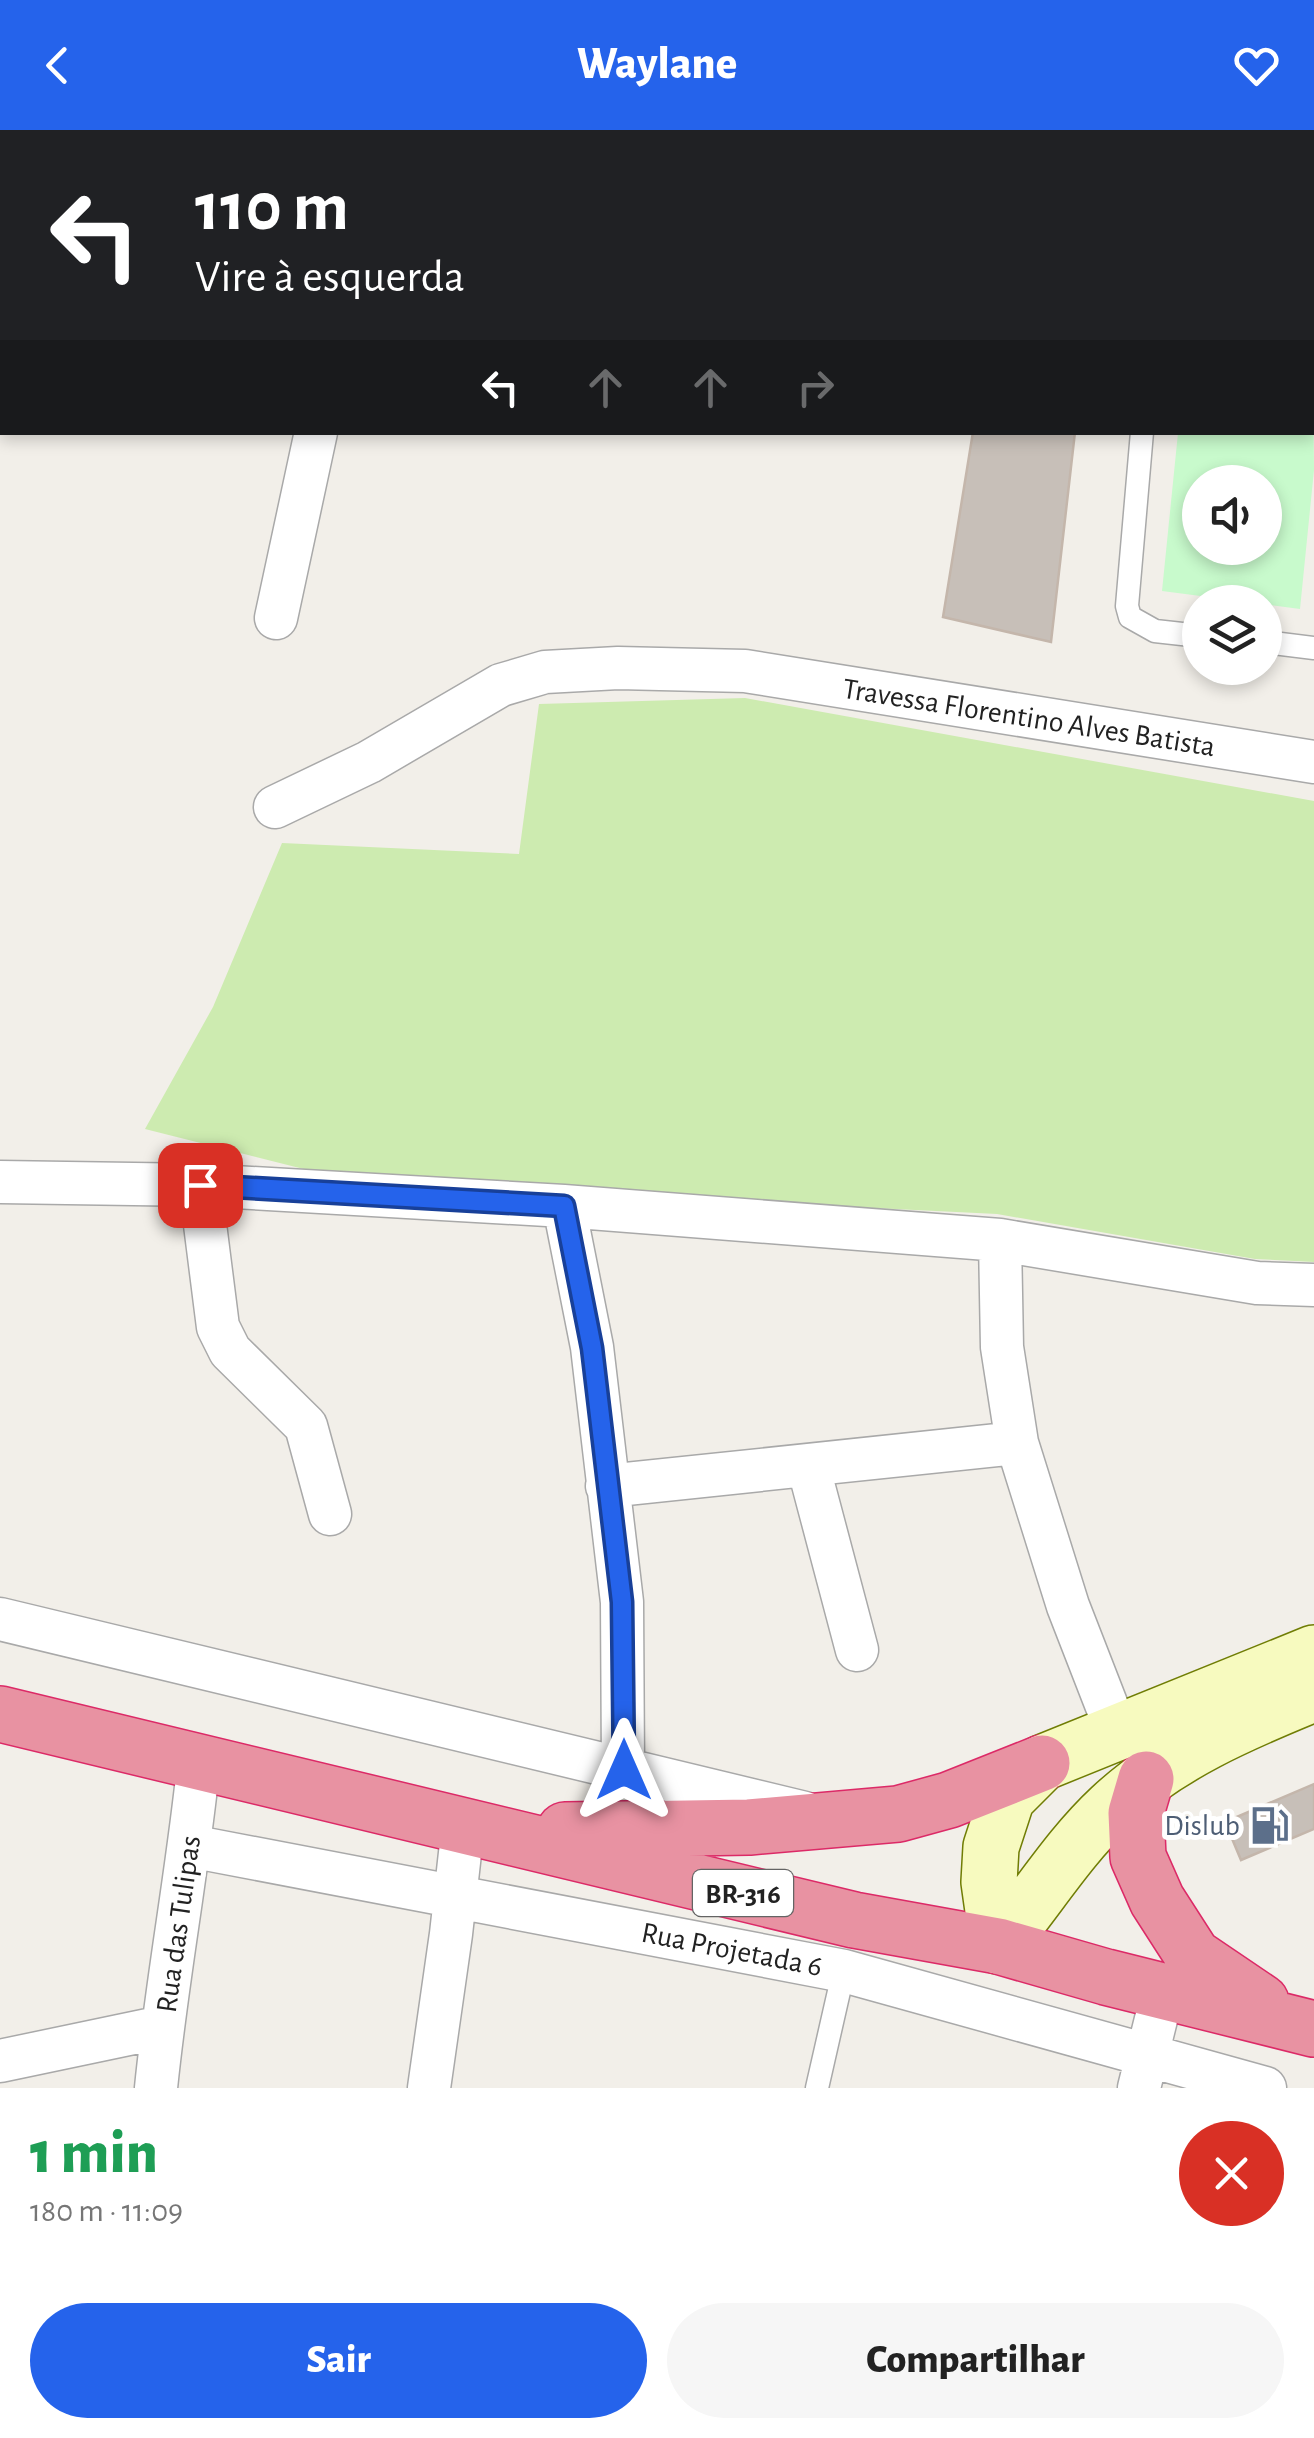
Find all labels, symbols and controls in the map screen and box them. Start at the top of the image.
icon: back [30,38,85,93]
icon: heart [1229,38,1284,93]
text: Waylane [577,42,737,87]
icon: left [30,170,160,300]
text: 110 m [195,173,349,243]
text: Vire à esquerda [195,255,465,300]
icon: left [473,360,528,415]
icon: ahead [578,360,633,415]
icon: ahead [683,360,738,415]
icon: right [788,360,843,415]
map controls [1182,465,1282,685]
button: sound [1182,465,1282,565]
button: layers [1182,585,1282,685]
street label: Travessa Florentino Alves Batista [840,674,1217,762]
pin [158,1143,243,1228]
icon: arrive [173,1158,228,1213]
position arrow [572,1718,676,1822]
fuel station icon: Dislub [1249,1804,1291,1846]
place label: Dislub [1164,1811,1240,1841]
street label: Rua das Tulipas [152,1834,206,2015]
road number: BR-316 [693,1870,793,1916]
street label: Rua Projetada 6 [639,1918,825,1982]
button: close [1179,2121,1284,2226]
text: 1 min [30,2124,158,2184]
text: 180 m · 11:09 [30,2195,183,2227]
button: Sair [30,2303,647,2418]
button: Compartilhar [667,2303,1284,2418]

